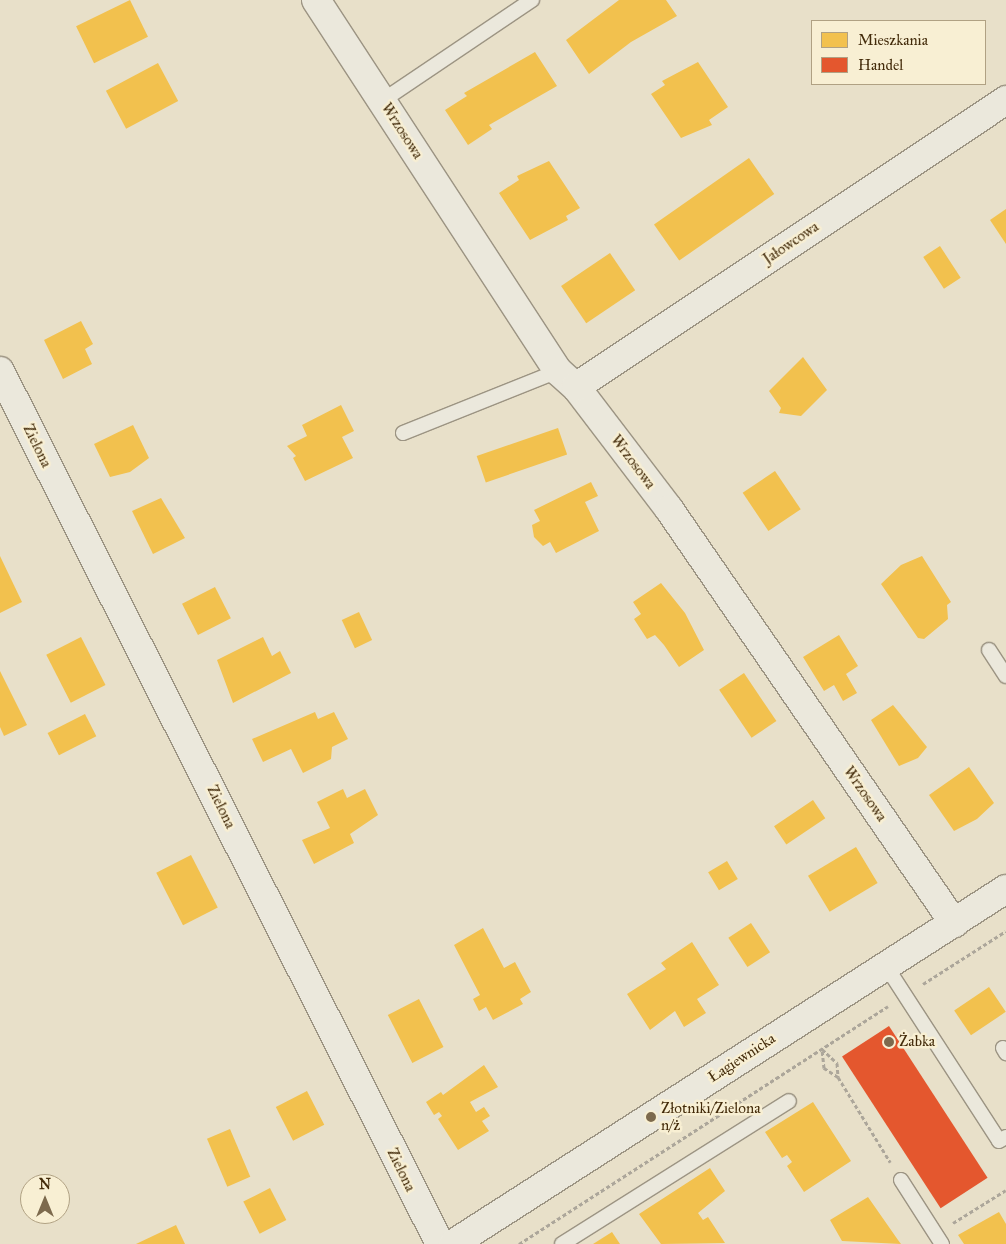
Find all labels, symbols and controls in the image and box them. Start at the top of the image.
legend [811,20,986,85]
text: Mieszkania [858,31,928,49]
text: Handel [858,56,903,74]
street label: Wrzosowa [377,100,427,162]
street label: Jałowcowa [760,218,822,268]
street label: Zielona [19,421,55,471]
street label: Wrzosowa [607,431,659,493]
street label: Wrzosowa [840,763,890,825]
street label: Zielona [203,782,239,832]
street label: Łagiewnicka [705,1030,779,1086]
place label: Żabka [899,1033,935,1051]
marker: Żabka [883,1036,895,1048]
place label: Złotniki/Zielona n/ż [661,1099,760,1134]
marker: Złotniki/Zielona n/ż [645,1111,657,1123]
street label: Zielona [383,1145,419,1195]
north arrow [20,1174,70,1224]
text: N [39,1176,51,1193]

